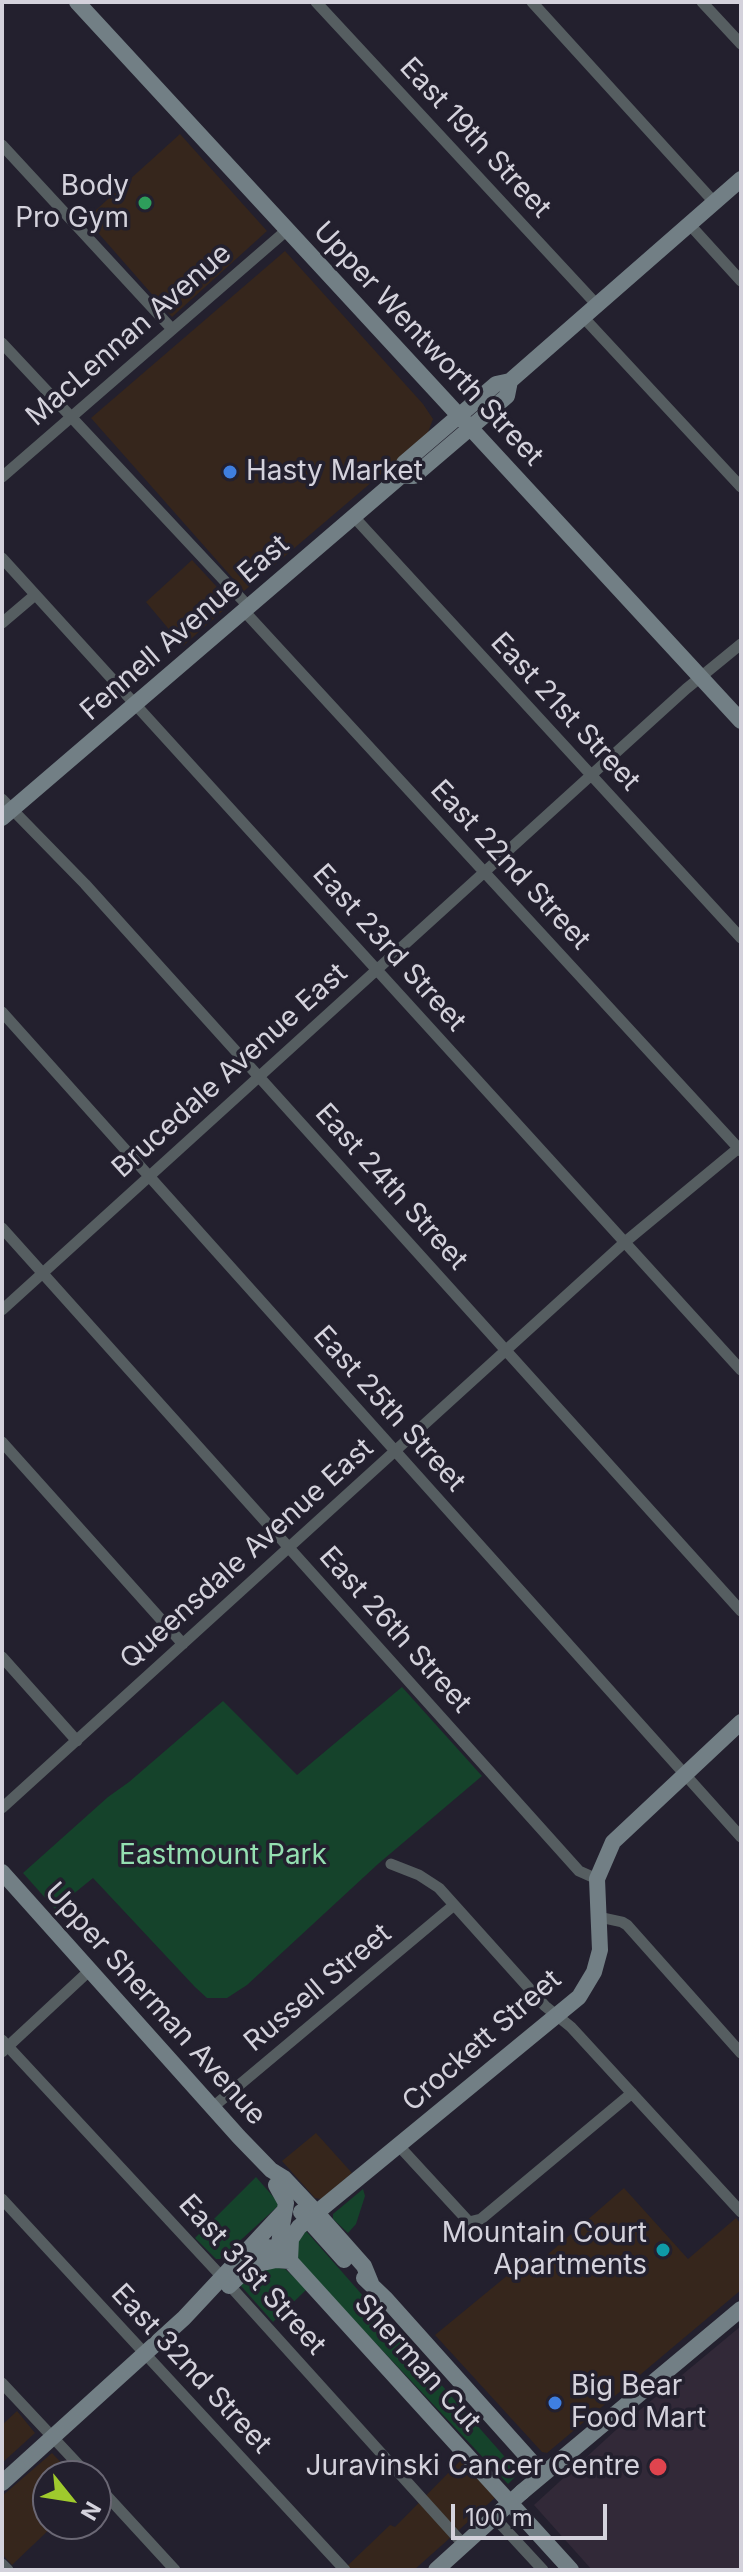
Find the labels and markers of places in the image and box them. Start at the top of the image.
place label: Body Pro Gym [15,170,129,236]
marker: Body Pro Gym [136,194,154,212]
place label: Hasty Market [246,455,423,489]
marker: Hasty Market [221,463,239,481]
place label: Mountain Court Apartments [442,2217,647,2283]
marker: Mountain Court Apartments [654,2241,672,2259]
place label: Big Bear Food Mart [571,2370,706,2436]
marker: Big Bear Food Mart [546,2394,564,2412]
place label: Juravinski Cancer Centre [305,2450,640,2484]
marker: Juravinski Cancer Centre [647,2456,669,2478]

